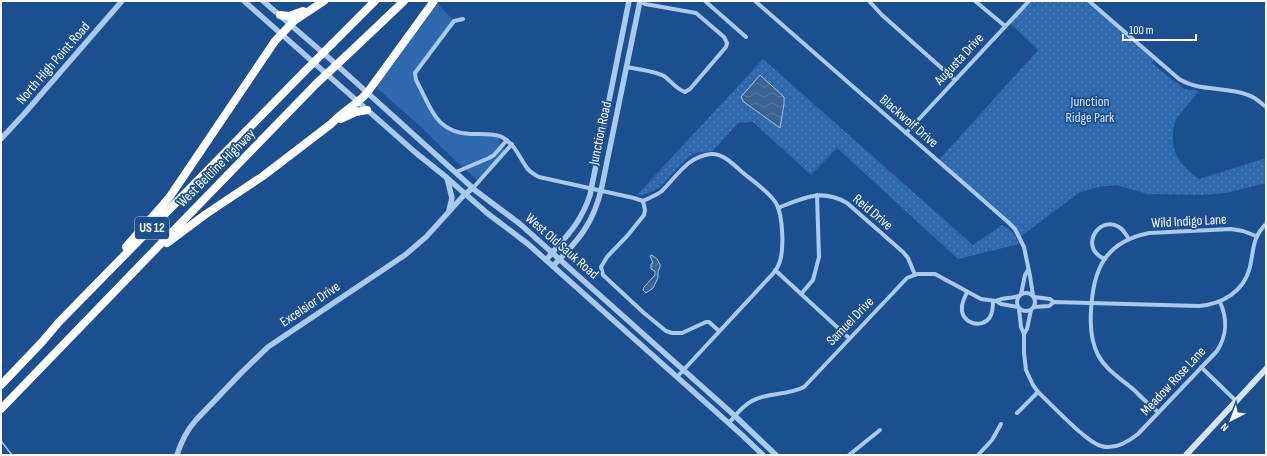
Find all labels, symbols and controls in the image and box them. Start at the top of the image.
scale bar [1123,16,1196,42]
street label: North High Point Road [13,18,93,108]
text: 100 m [1129,23,1154,38]
street label: Augusta Drive [930,30,987,89]
street label: Blackwolf Drive [876,91,942,151]
park label: Junction Ridge Park [1066,93,1115,126]
street label: Junction Road [585,100,615,167]
street label: West Beltline Highway [173,125,259,211]
street label: Reid Drive [850,190,896,234]
street label: West Old Sauk Road [522,209,602,283]
street label: Wild Indigo Lane [1151,211,1227,231]
road number: US 12 [135,217,169,239]
street label: Excelsior Drive [277,278,343,330]
street label: Samuel Drive [823,293,877,349]
street label: Meadow Rose Lane [1137,343,1209,419]
north arrow [1211,400,1251,440]
text: N [1218,420,1231,434]

